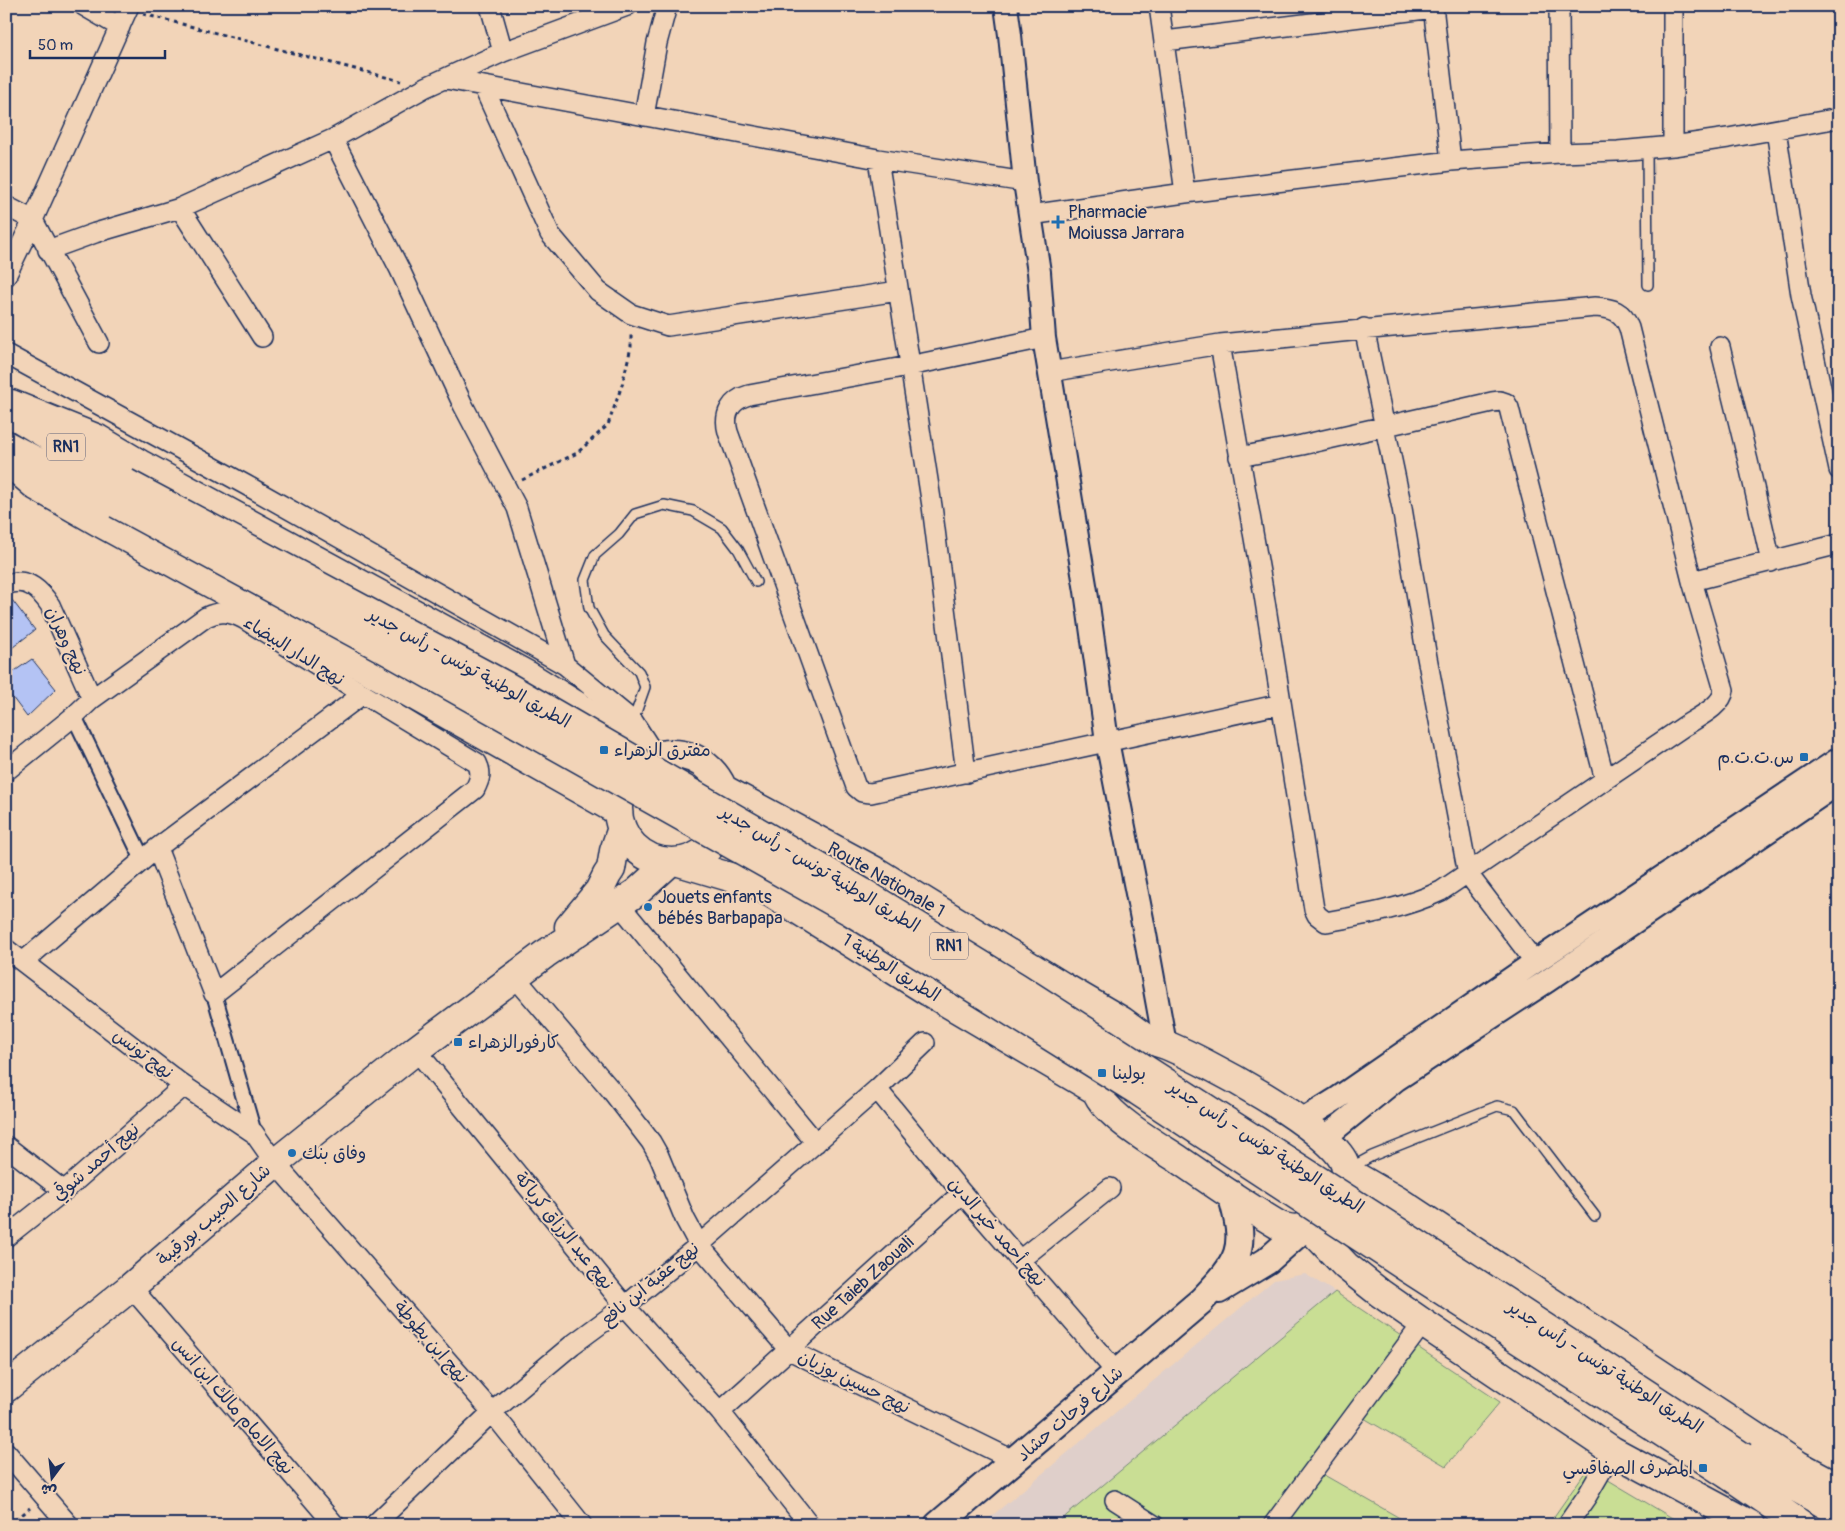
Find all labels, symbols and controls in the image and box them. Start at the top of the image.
scale bar [30,28,165,60]
text: 50 m [38,36,73,55]
place label: Pharmacie Moiussa Jarrara [1068,201,1184,245]
marker: Pharmacie Moiussa Jarrara [1052,216,1064,228]
road number: RN1 [47,434,85,461]
street label: الطريق الوطنية تونس - رأس جدير [362,601,575,734]
street label: نهج وهران [40,603,92,679]
street label: نهج الدار البيضاء [239,611,349,691]
place label: مفترق الزهراء [614,739,711,762]
marker: مفترق الزهراء [598,744,610,756]
place label: س.ت.ت.م [1717,746,1794,771]
marker: س.ت.ت.م [1798,751,1810,763]
street label: الطريق الوطنية تونس - رأس جدير [714,799,924,938]
street label: Route Nationale 1 [823,837,949,923]
place label: Jouets enfants bébés Barbapapa [658,886,783,930]
marker: Jouets enfants bébés Barbapapa [642,901,654,913]
street label: الطريق الوطنية 1 [838,929,944,1007]
road number: RN1 [930,932,968,959]
street label: نهج تونس [108,1024,178,1084]
place label: كارفورالزهراء [468,1031,559,1054]
marker: كارفورالزهراء [452,1036,464,1048]
place label: بولينا [1112,1062,1146,1085]
marker: بولينا [1096,1067,1108,1079]
street label: الطريق الوطنية تونس - رأس جدير [1162,1074,1368,1219]
street label: نهج أحمد شوقي [47,1117,145,1207]
place label: وفاق بنك [302,1142,366,1165]
marker: وفاق بنك [286,1147,298,1159]
street label: شارع الحبيب بورقيبة [152,1159,276,1271]
street label: نهج عبد الرزاق كرباكة [509,1167,619,1295]
street label: نهج أحمد خير الدين [943,1172,1051,1292]
street label: Rue Taieb Zaouali [807,1231,919,1335]
street label: نهج عقبة ابن نافع [596,1237,705,1332]
street label: الطريق الوطنية تونس - رأس جدير [1501,1294,1707,1439]
street label: نهج ابن بطوطة [389,1296,473,1388]
street label: نهج الامام مالك ابن انس [165,1332,299,1481]
street label: نهج حسين بوزيان [794,1345,914,1419]
street label: شارع فرحات حشاد [1012,1361,1128,1467]
north arrow [28,1454,78,1504]
place label: المصرف الصفاقسي [1563,1457,1693,1484]
marker: المصرف الصفاقسي [1697,1462,1709,1474]
text: ش [39,1480,58,1500]

